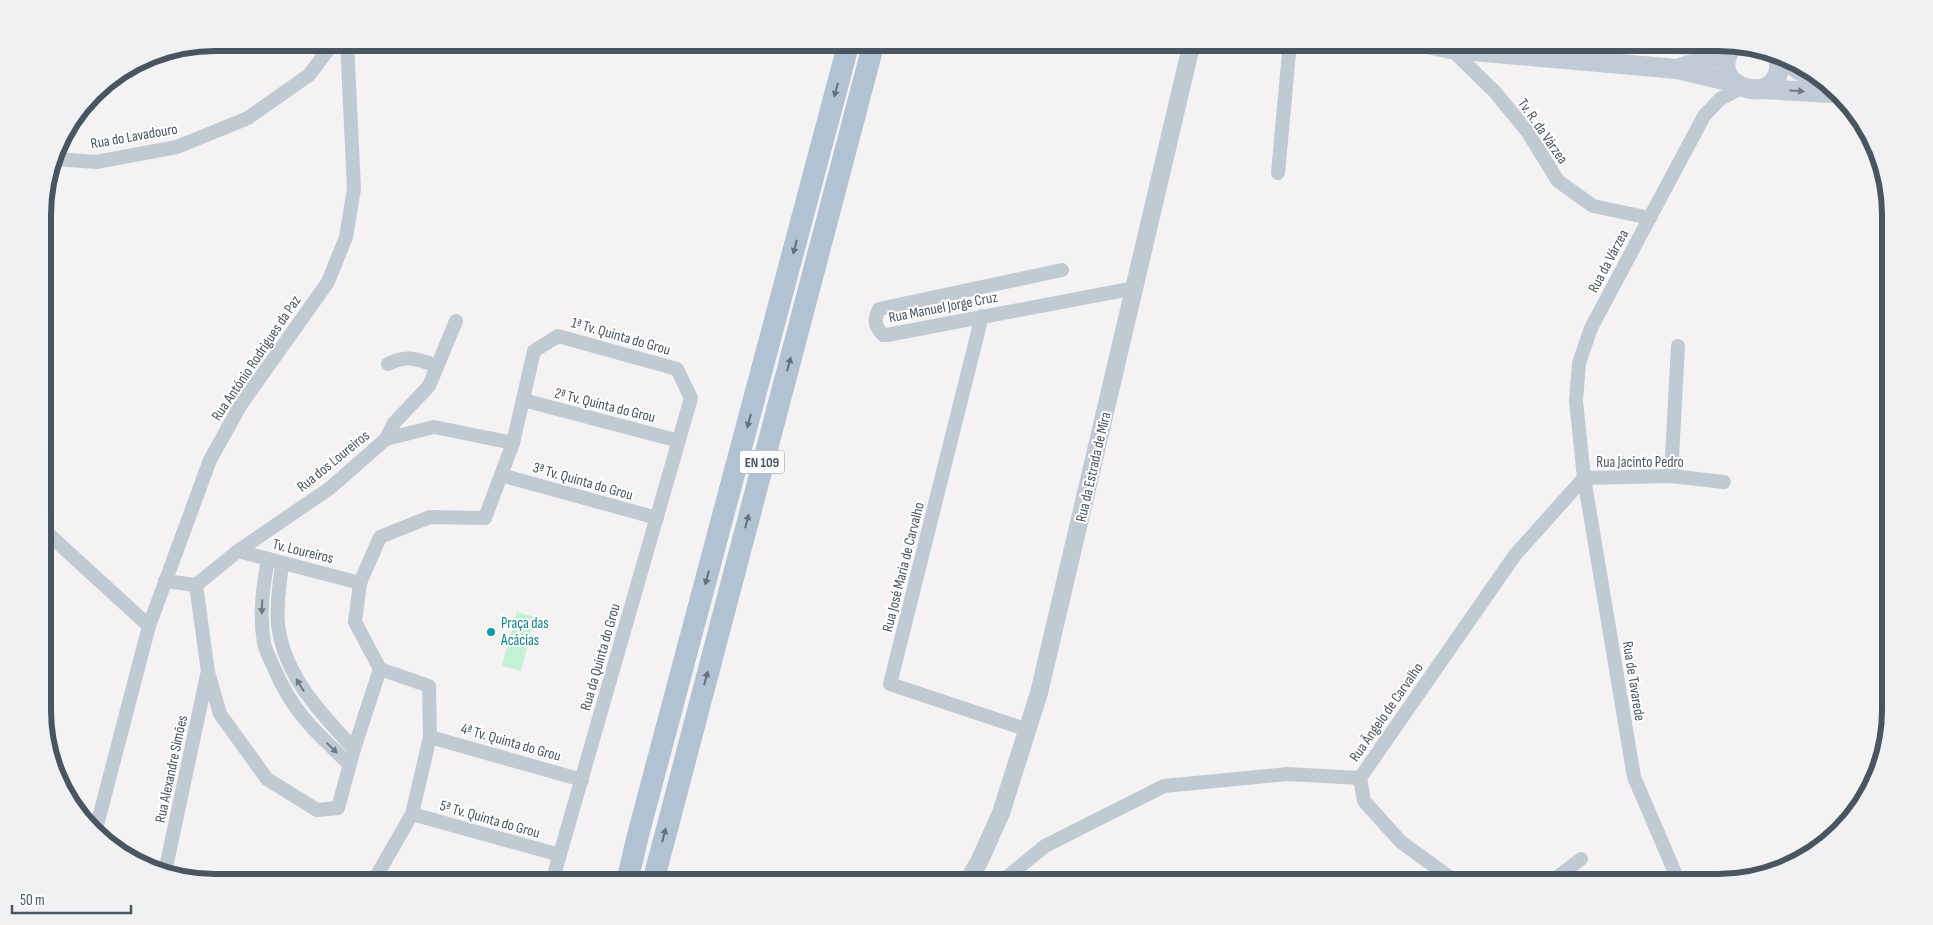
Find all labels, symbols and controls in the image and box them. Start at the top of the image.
one-way arrow [832,82,840,97]
one-way arrow [1789,88,1805,96]
street label: Tv. R. da Várzea [1513,95,1572,168]
street label: Rua do Lavadouro [89,120,179,153]
street label: Rua da Várzea [1584,226,1633,296]
one-way arrow [790,239,798,254]
street label: Rua Manuel Jorge Cruz [887,287,1000,327]
street label: Rua António Rodrigues da Paz [207,291,306,425]
street label: 1ª Tv. Quinta do Grou [569,313,673,360]
one-way arrow [785,356,793,371]
street label: 2ª Tv. Quinta do Grou [552,384,657,427]
street label: Rua da Estrada de Mira [1072,410,1115,524]
one-way arrow [744,413,752,428]
street label: Rua dos Loureiros [293,426,374,496]
road number: EN 109 [740,451,784,474]
street label: Rua Jacinto Pedro [1596,453,1684,472]
street label: 3ª Tv. Quinta do Grou [531,458,635,505]
street label: Rua José Maria de Carvalho [878,500,929,634]
one-way arrow [743,513,751,528]
street label: Tv. Loureiros [270,535,335,568]
one-way arrow [703,570,711,585]
one-way arrow [258,600,266,616]
street label: Rua da Quinta do Grou [576,601,625,713]
place label: Praça das Acácias [500,614,549,650]
marker: Praça das Acácias [485,626,497,638]
street label: Rua de Tavarede [1618,640,1649,722]
street label: Rua Ângelo de Carvalho [1345,659,1428,765]
one-way arrow [702,670,710,685]
one-way arrow [296,678,305,691]
street label: Rua Alexandre Simões [151,714,192,825]
street label: 4ª Tv. Quinta do Grou [459,719,563,766]
one-way arrow [326,742,338,754]
street label: 5ª Tv. Quinta do Grou [438,796,542,843]
one-way arrow [660,828,668,843]
scale bar [12,882,131,914]
text: 50 m [20,891,45,910]

